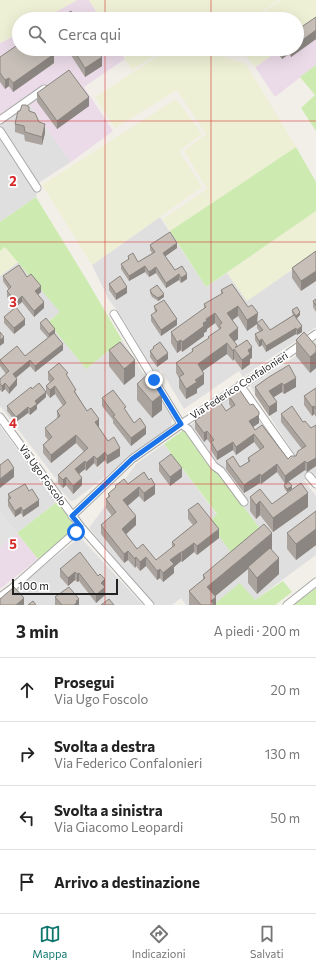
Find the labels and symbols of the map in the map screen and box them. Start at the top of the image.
text: 2 [9,173,17,189]
text: 3 [9,294,17,310]
street label: Via Federico Confalonieri [188,349,290,421]
route end [145,371,163,389]
text: 4 [9,415,17,431]
street label: Via Ugo Foscolo [17,442,69,508]
route start [67,523,85,541]
text: 5 [9,536,17,552]
scale bar [12,577,118,596]

